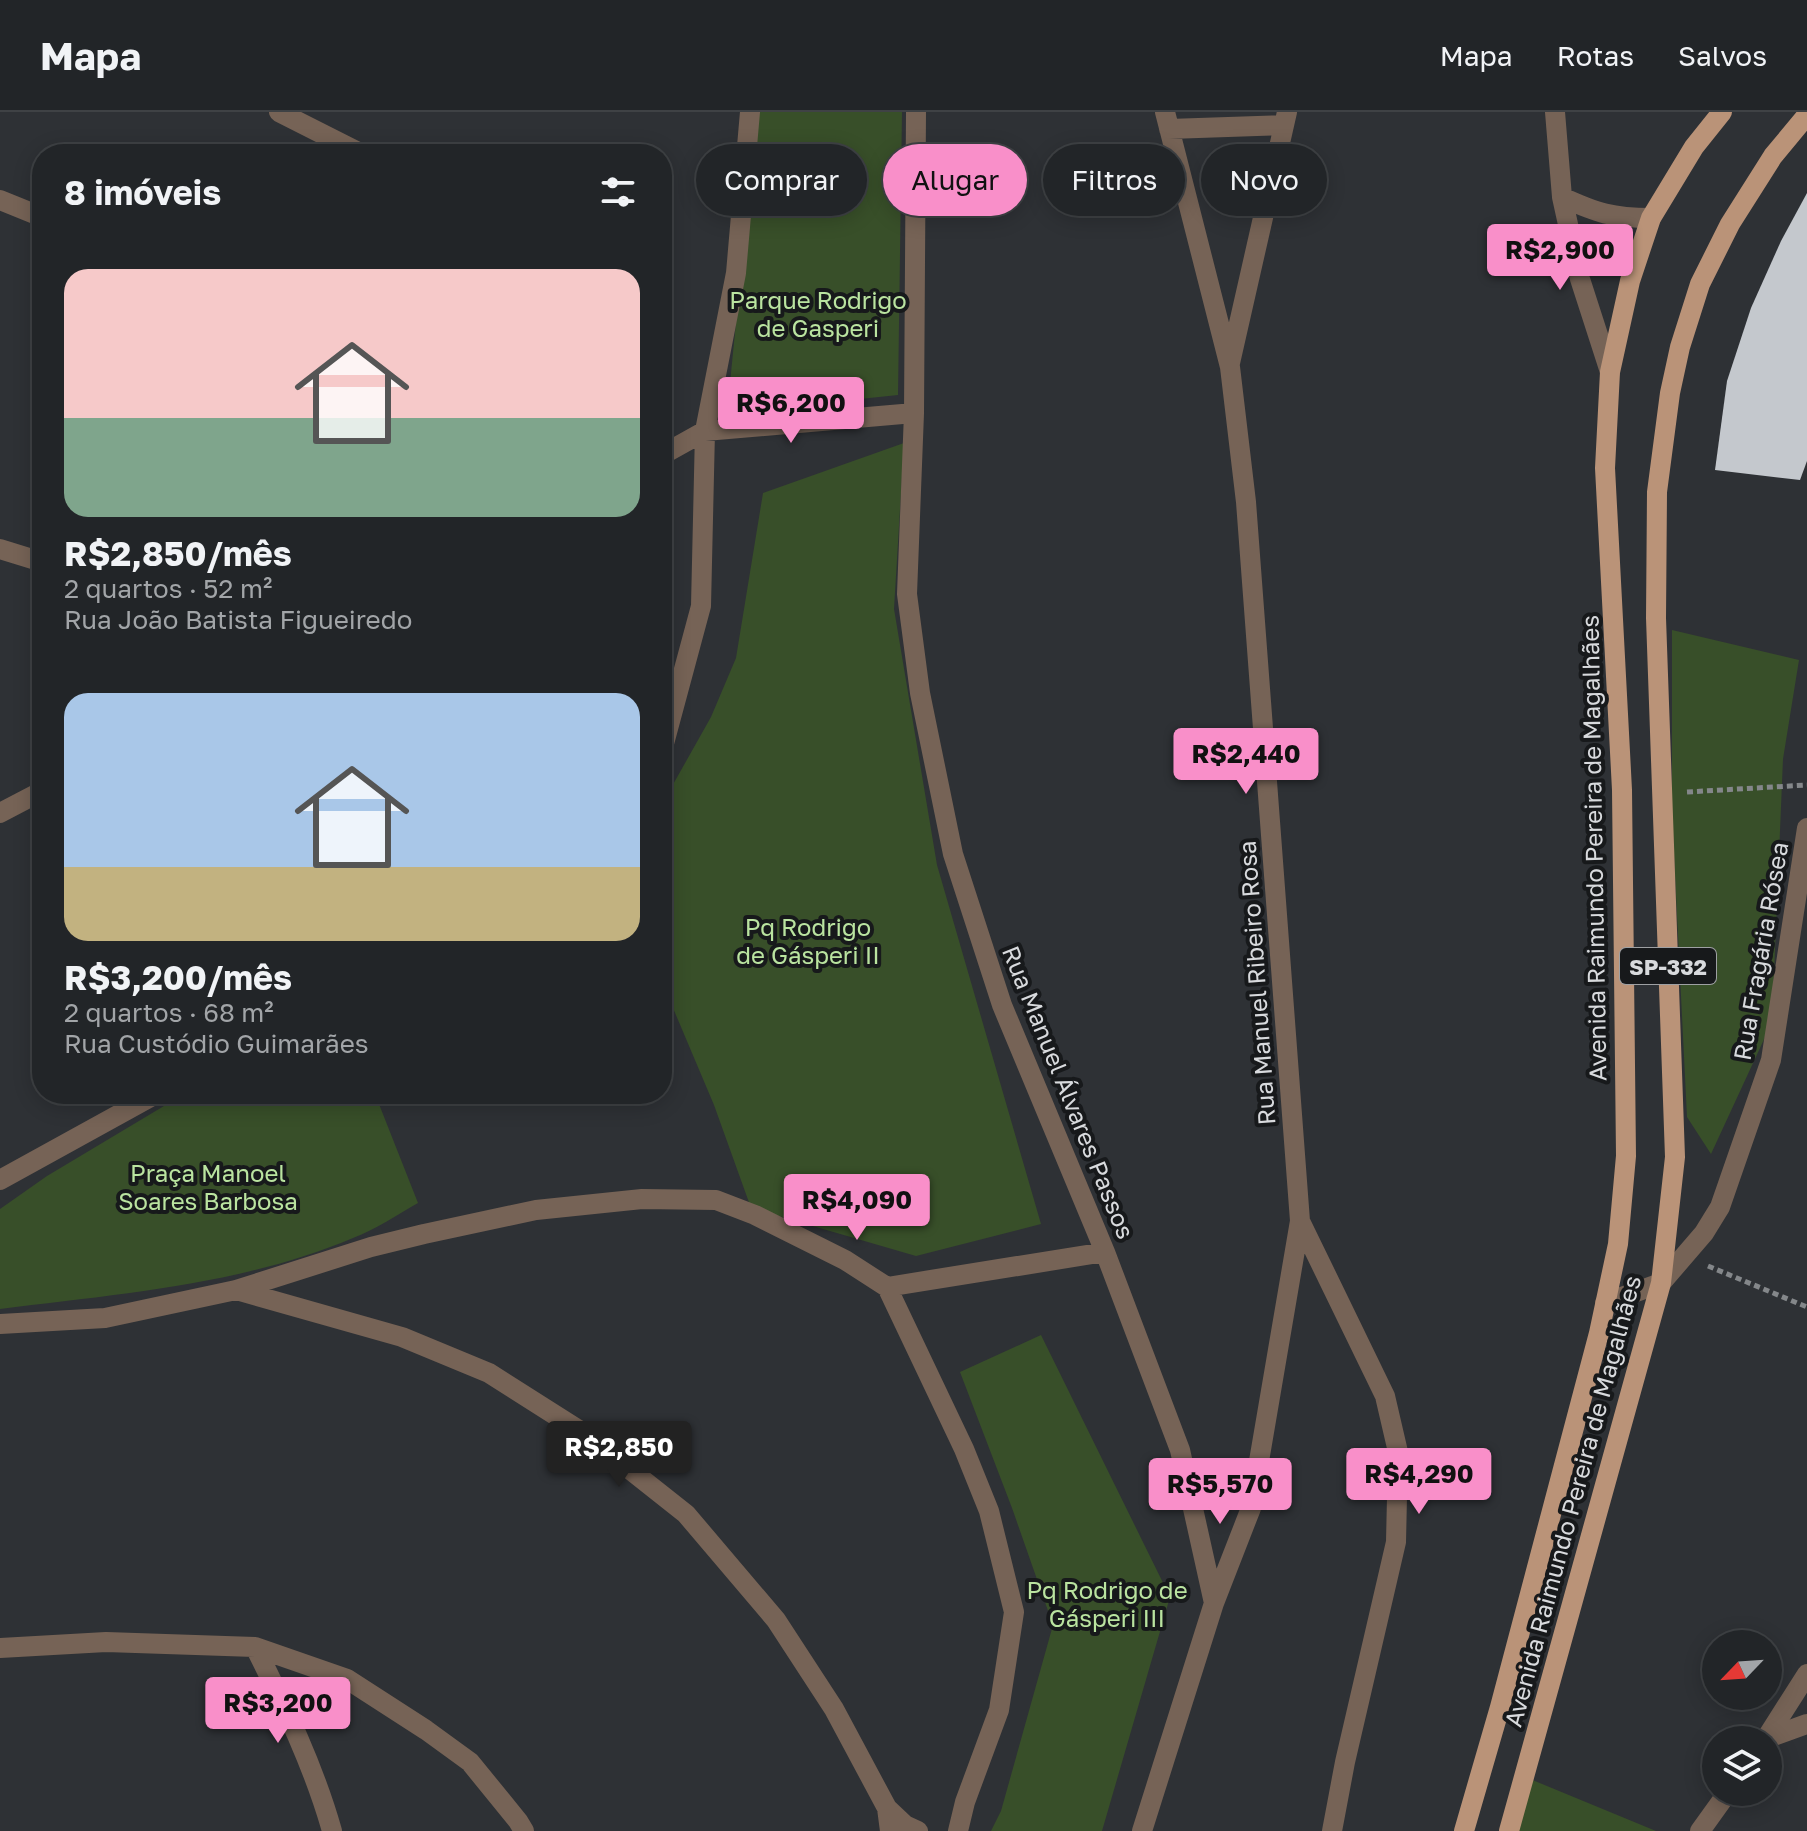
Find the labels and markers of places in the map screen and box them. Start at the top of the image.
pin: R$2,900 [1486,224,1634,292]
pin: R$6,200 [717,377,865,445]
pin: R$2,440 [1172,728,1320,796]
pin: R$4,090 [783,1174,931,1242]
pin: R$2,850 [545,1421,693,1489]
pin: R$4,290 [1345,1448,1493,1516]
pin: R$5,570 [1146,1458,1294,1526]
pin: R$3,200 [204,1677,352,1745]

